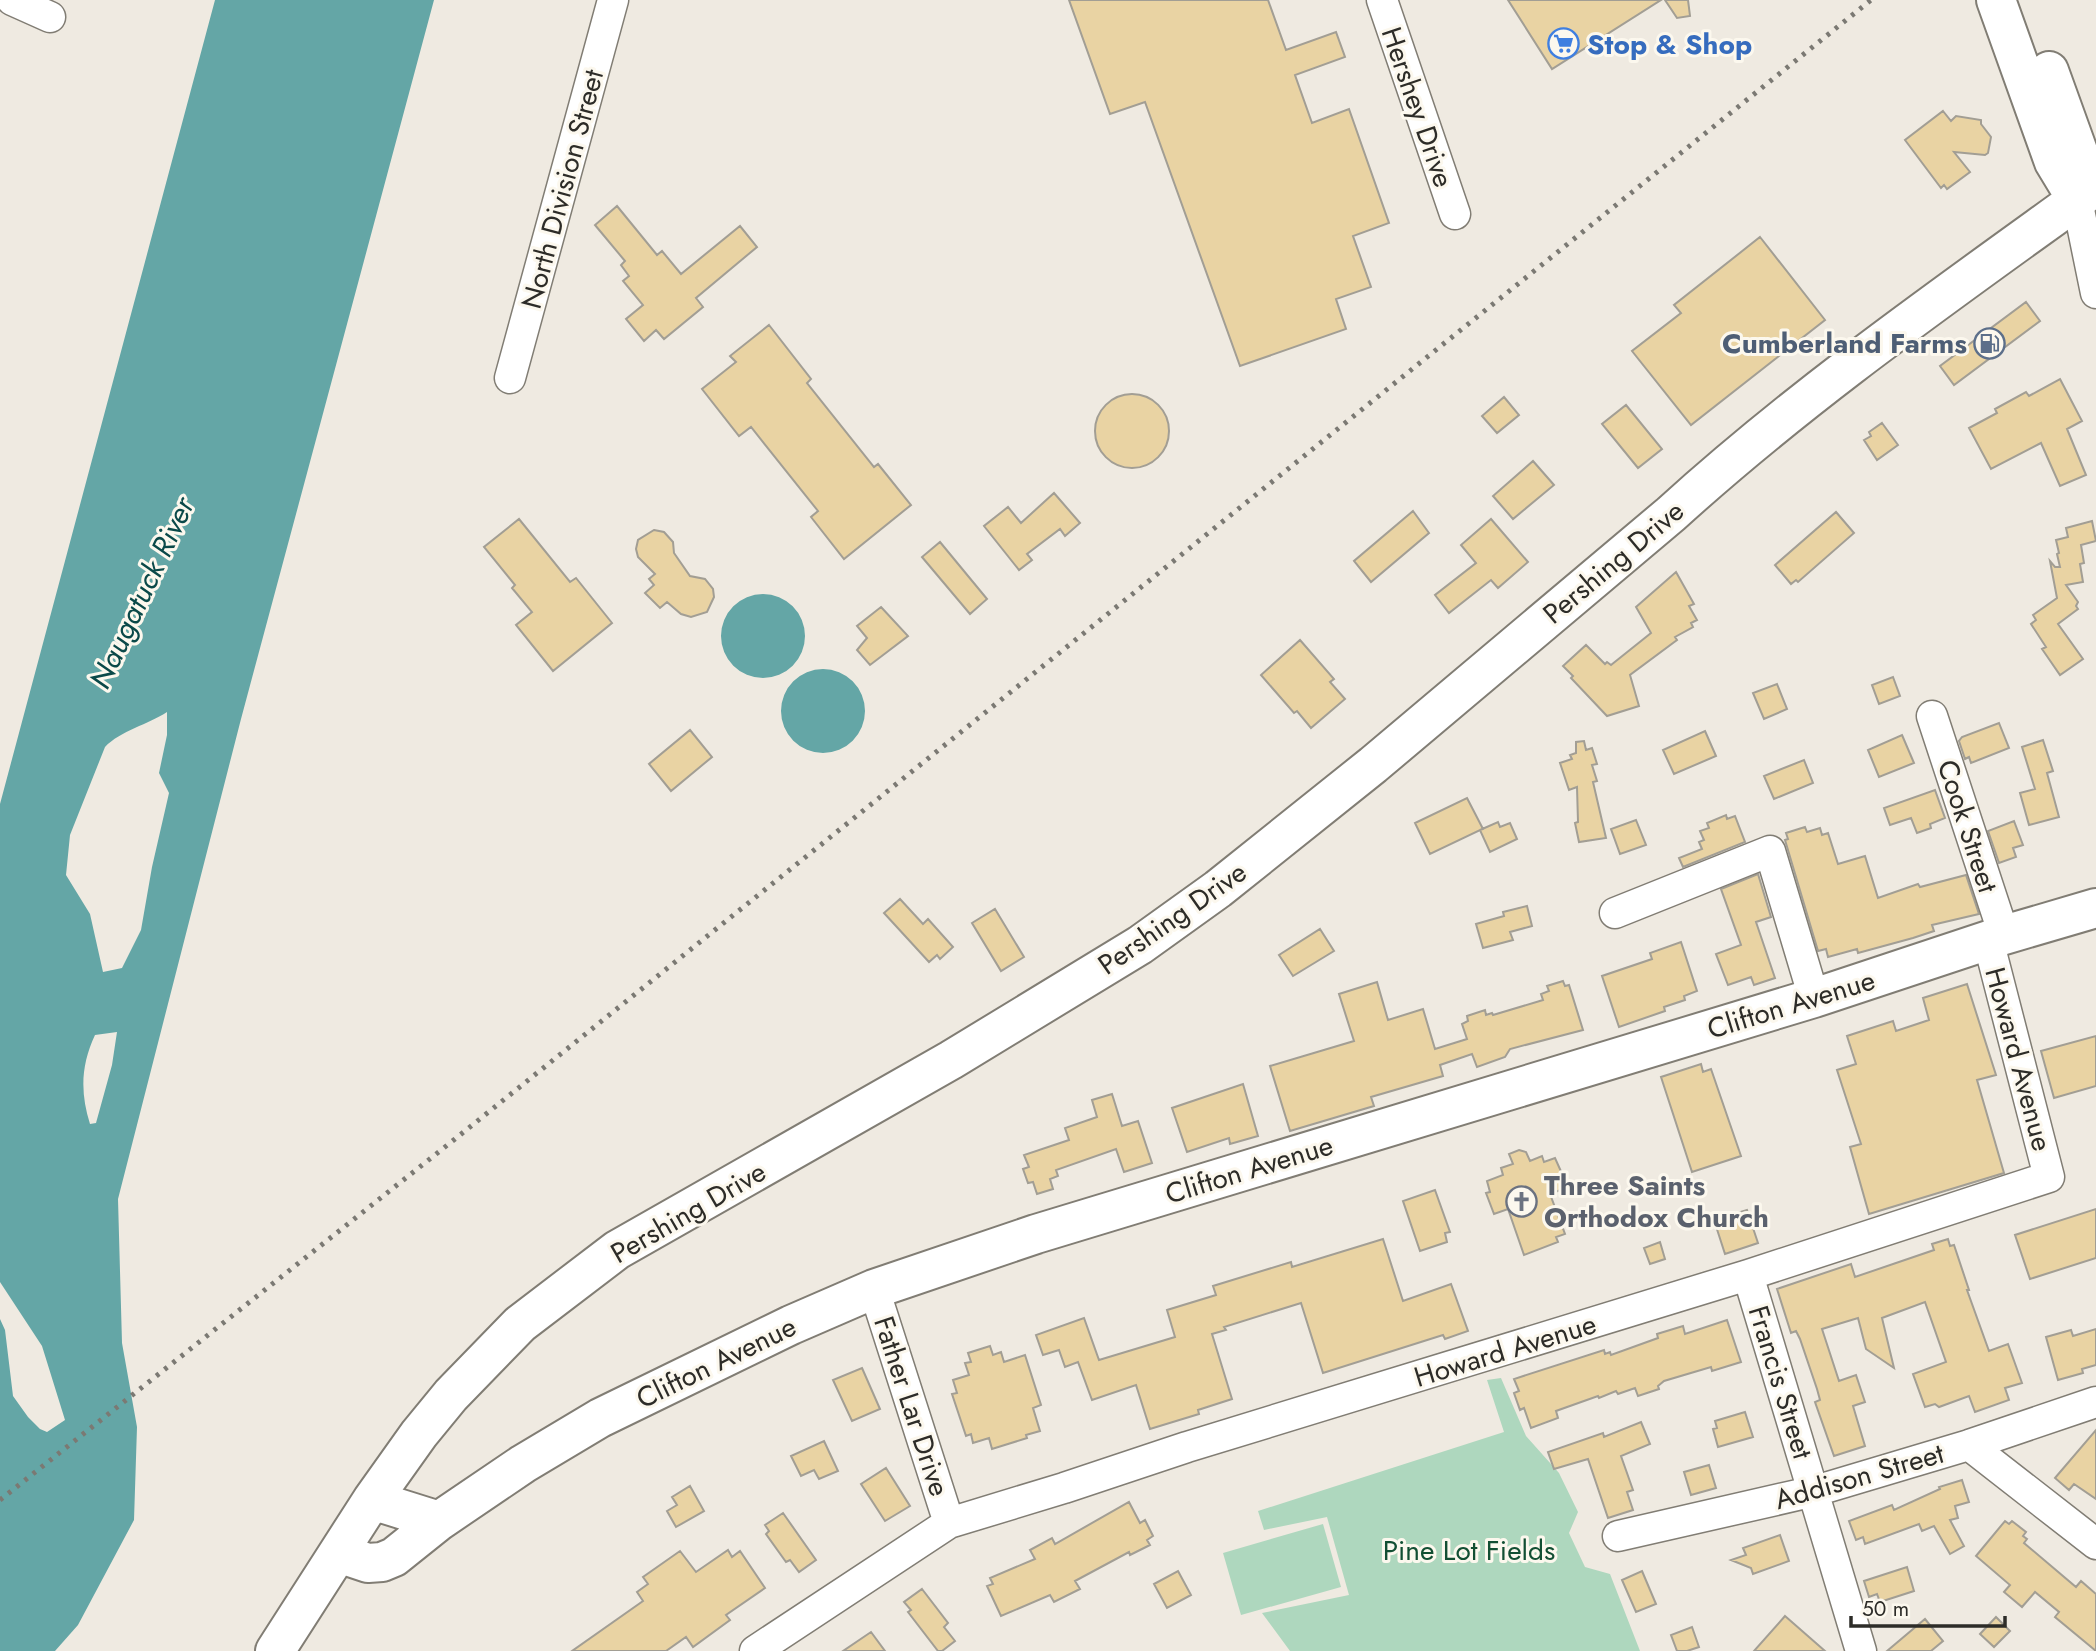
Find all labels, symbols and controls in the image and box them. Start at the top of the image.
street label: Hershey Drive [1371,22,1464,193]
place label: Stop & Shop [1587,24,1752,65]
supermarket icon: Stop & Shop [1547,27,1581,61]
street label: North Division Street [511,65,614,313]
place label: Cumberland Farms [1722,323,1967,364]
fuel station icon: Cumberland Farms [1973,326,2007,360]
water label: Naugatuck River [78,488,206,696]
street label: Pershing Drive [1534,491,1693,634]
street label: Cook Street [1927,755,2008,898]
street label: Pershing Drive [1090,852,1255,985]
street label: Clifton Avenue [1702,960,1880,1049]
street label: Howard Avenue [1974,963,2063,1156]
street label: Clifton Avenue [1160,1125,1338,1214]
street label: Pershing Drive [603,1151,773,1273]
place label: Three Saints Orthodox Church [1544,1165,1769,1238]
church icon: Three Saints Orthodox Church [1504,1184,1538,1218]
street label: Francis Street [1738,1300,1823,1464]
street label: Howard Avenue [1409,1303,1601,1398]
street label: Clifton Avenue [629,1306,803,1419]
street label: Father Lar Drive [863,1311,960,1501]
street label: Addison Street [1770,1433,1949,1520]
park label: Pine Lot Fields [1383,1530,1555,1571]
scale bar [1851,1584,2005,1628]
text: 50 m [1862,1594,1909,1624]

